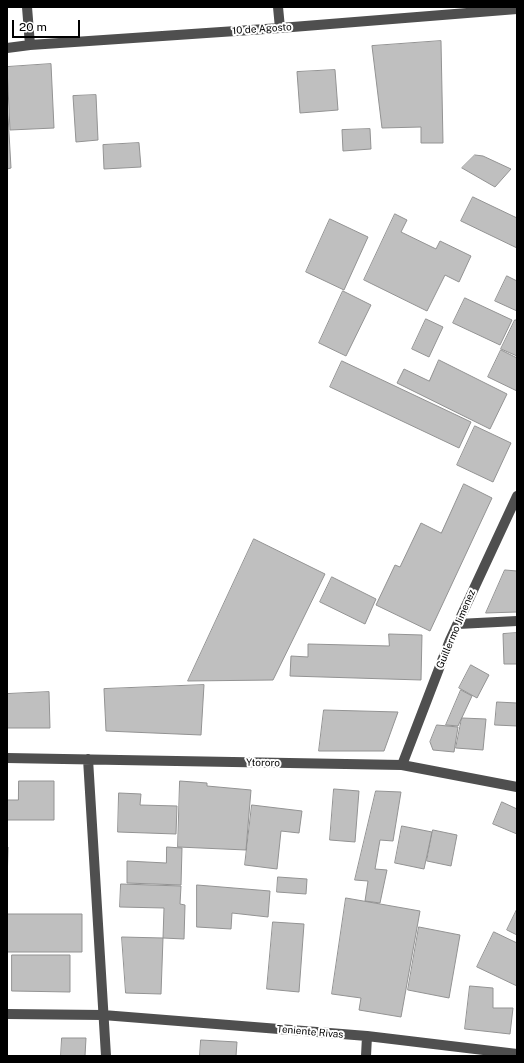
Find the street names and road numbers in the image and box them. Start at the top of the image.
street label: 10 de Agosto [232,21,292,37]
street label: Guillermo Jimenez [434,588,478,670]
street label: Ytororo [246,757,280,769]
street label: Teniente Rivas [276,1023,344,1041]

